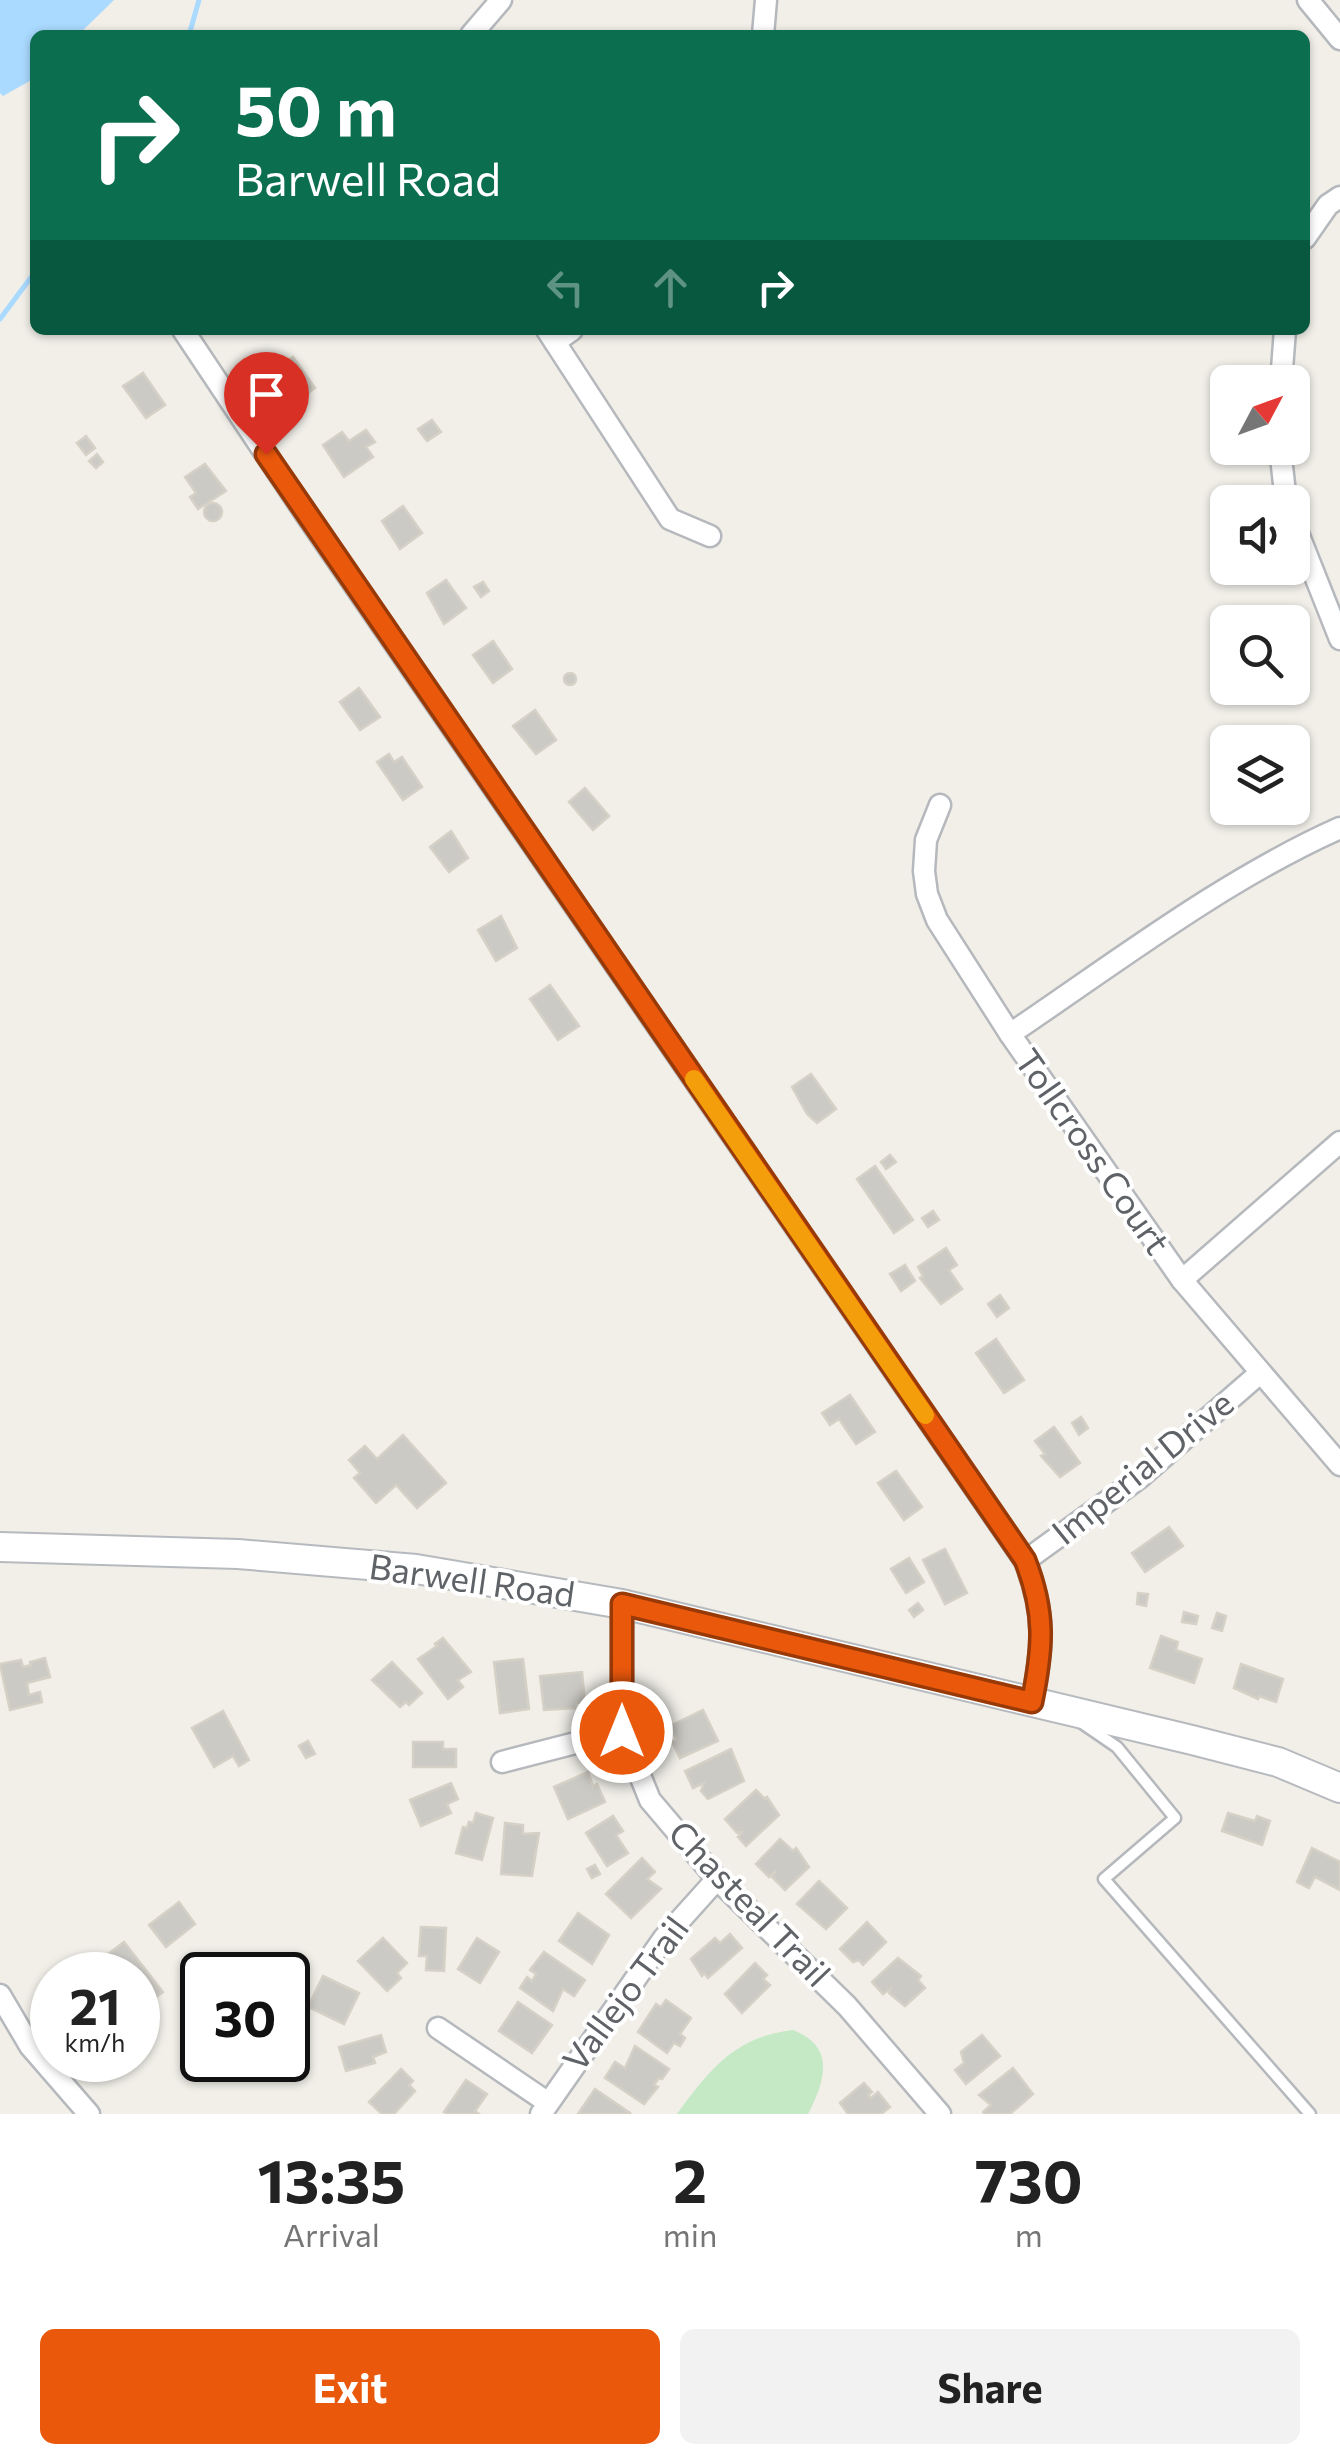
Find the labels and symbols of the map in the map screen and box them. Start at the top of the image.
pin [224,352,309,455]
north arrow [1210,365,1310,465]
street label: Tollcross Court [1007,1040,1181,1262]
street label: Imperial Drive [1042,1380,1241,1552]
street label: Barwell Road [367,1543,578,1614]
position arrow [570,1680,674,1784]
street label: Chasteal Trail [661,1810,841,1994]
street label: Vallejo Trail [552,1907,696,2078]
speed limit sign: 30 [180,1952,310,2082]

